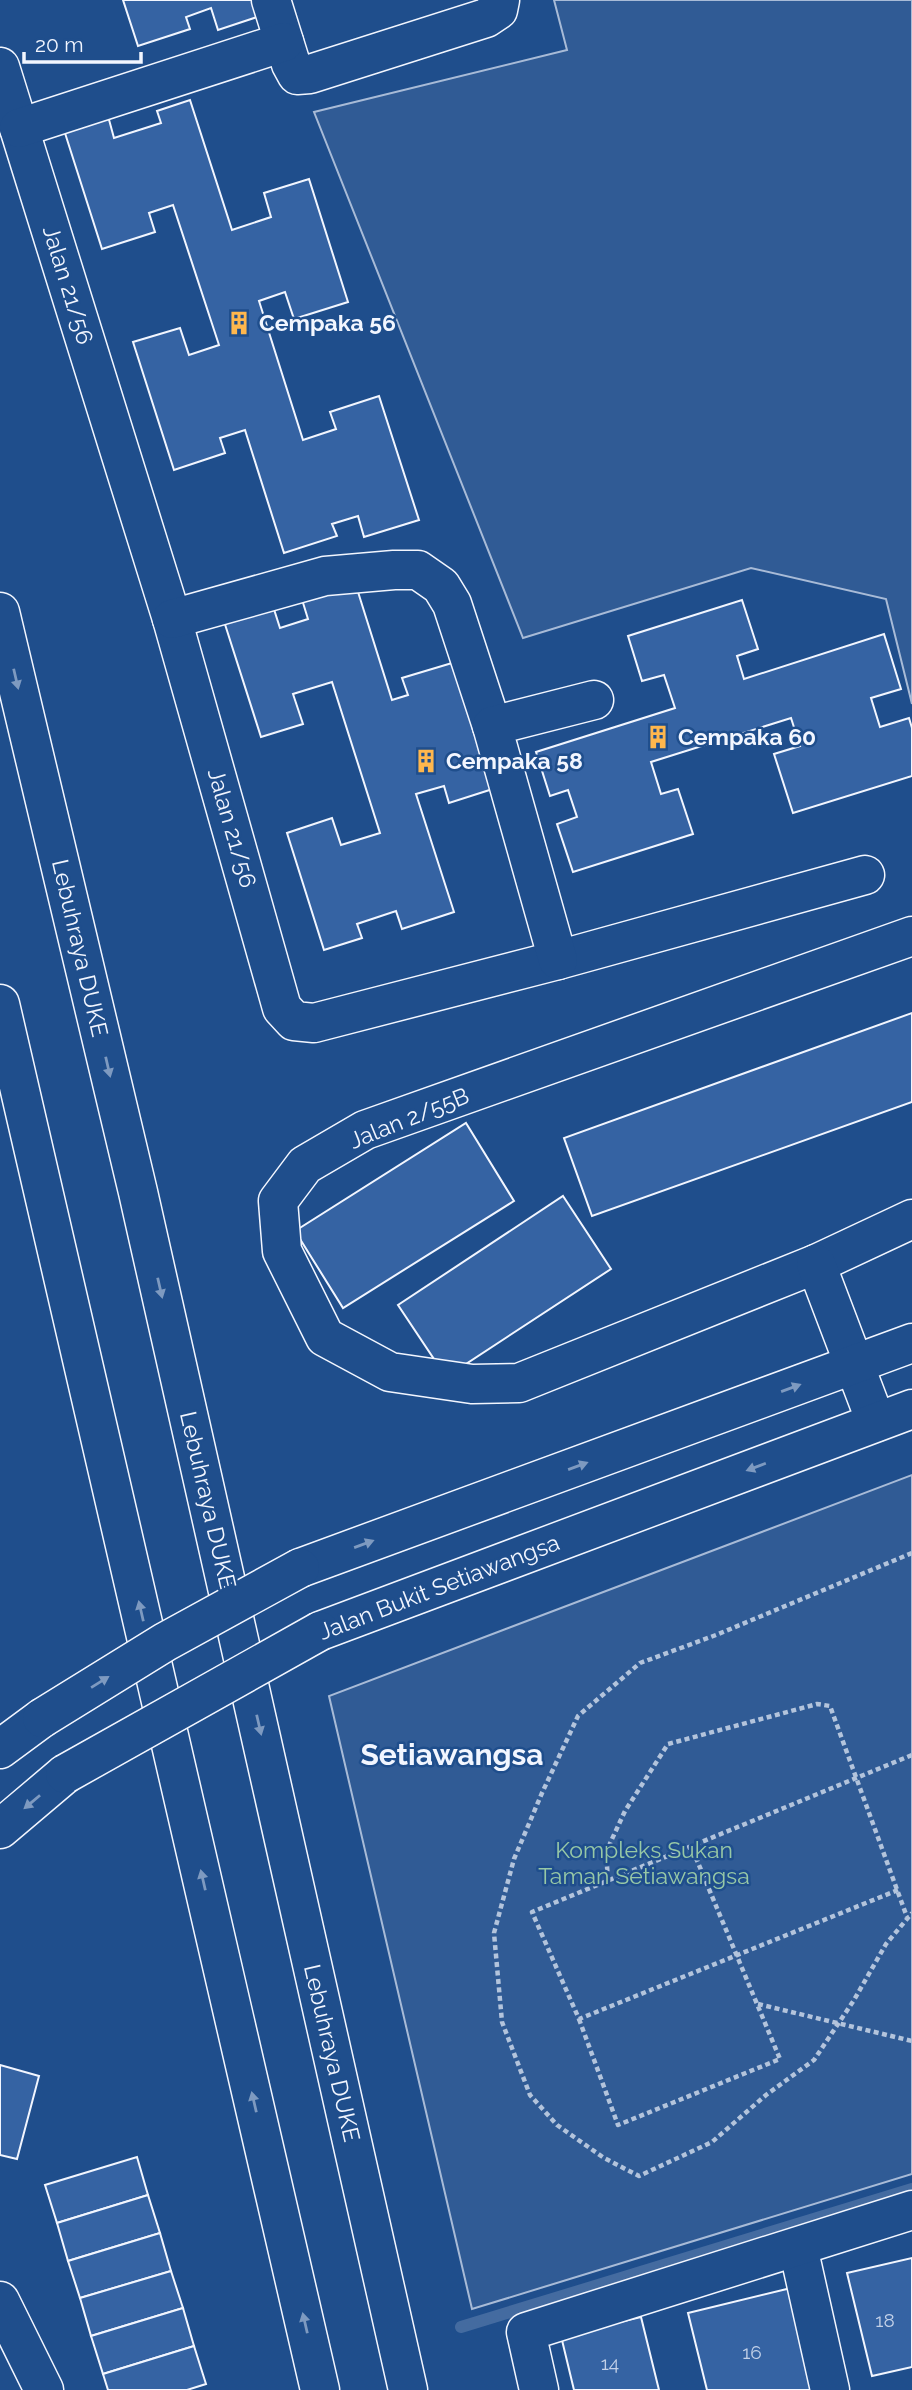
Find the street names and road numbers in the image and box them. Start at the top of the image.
street label: Jalan 21/56 [38,222,99,348]
street label: Jalan 21/56 [203,765,262,891]
street label: Lebuhraya DUKE [47,857,114,1039]
street label: Jalan 2/55B [345,1081,473,1154]
street label: Lebuhraya DUKE [175,1409,242,1591]
street label: Jalan Bukit Setiawangsa [315,1528,563,1645]
street label: Lebuhraya DUKE [299,1962,366,2144]

